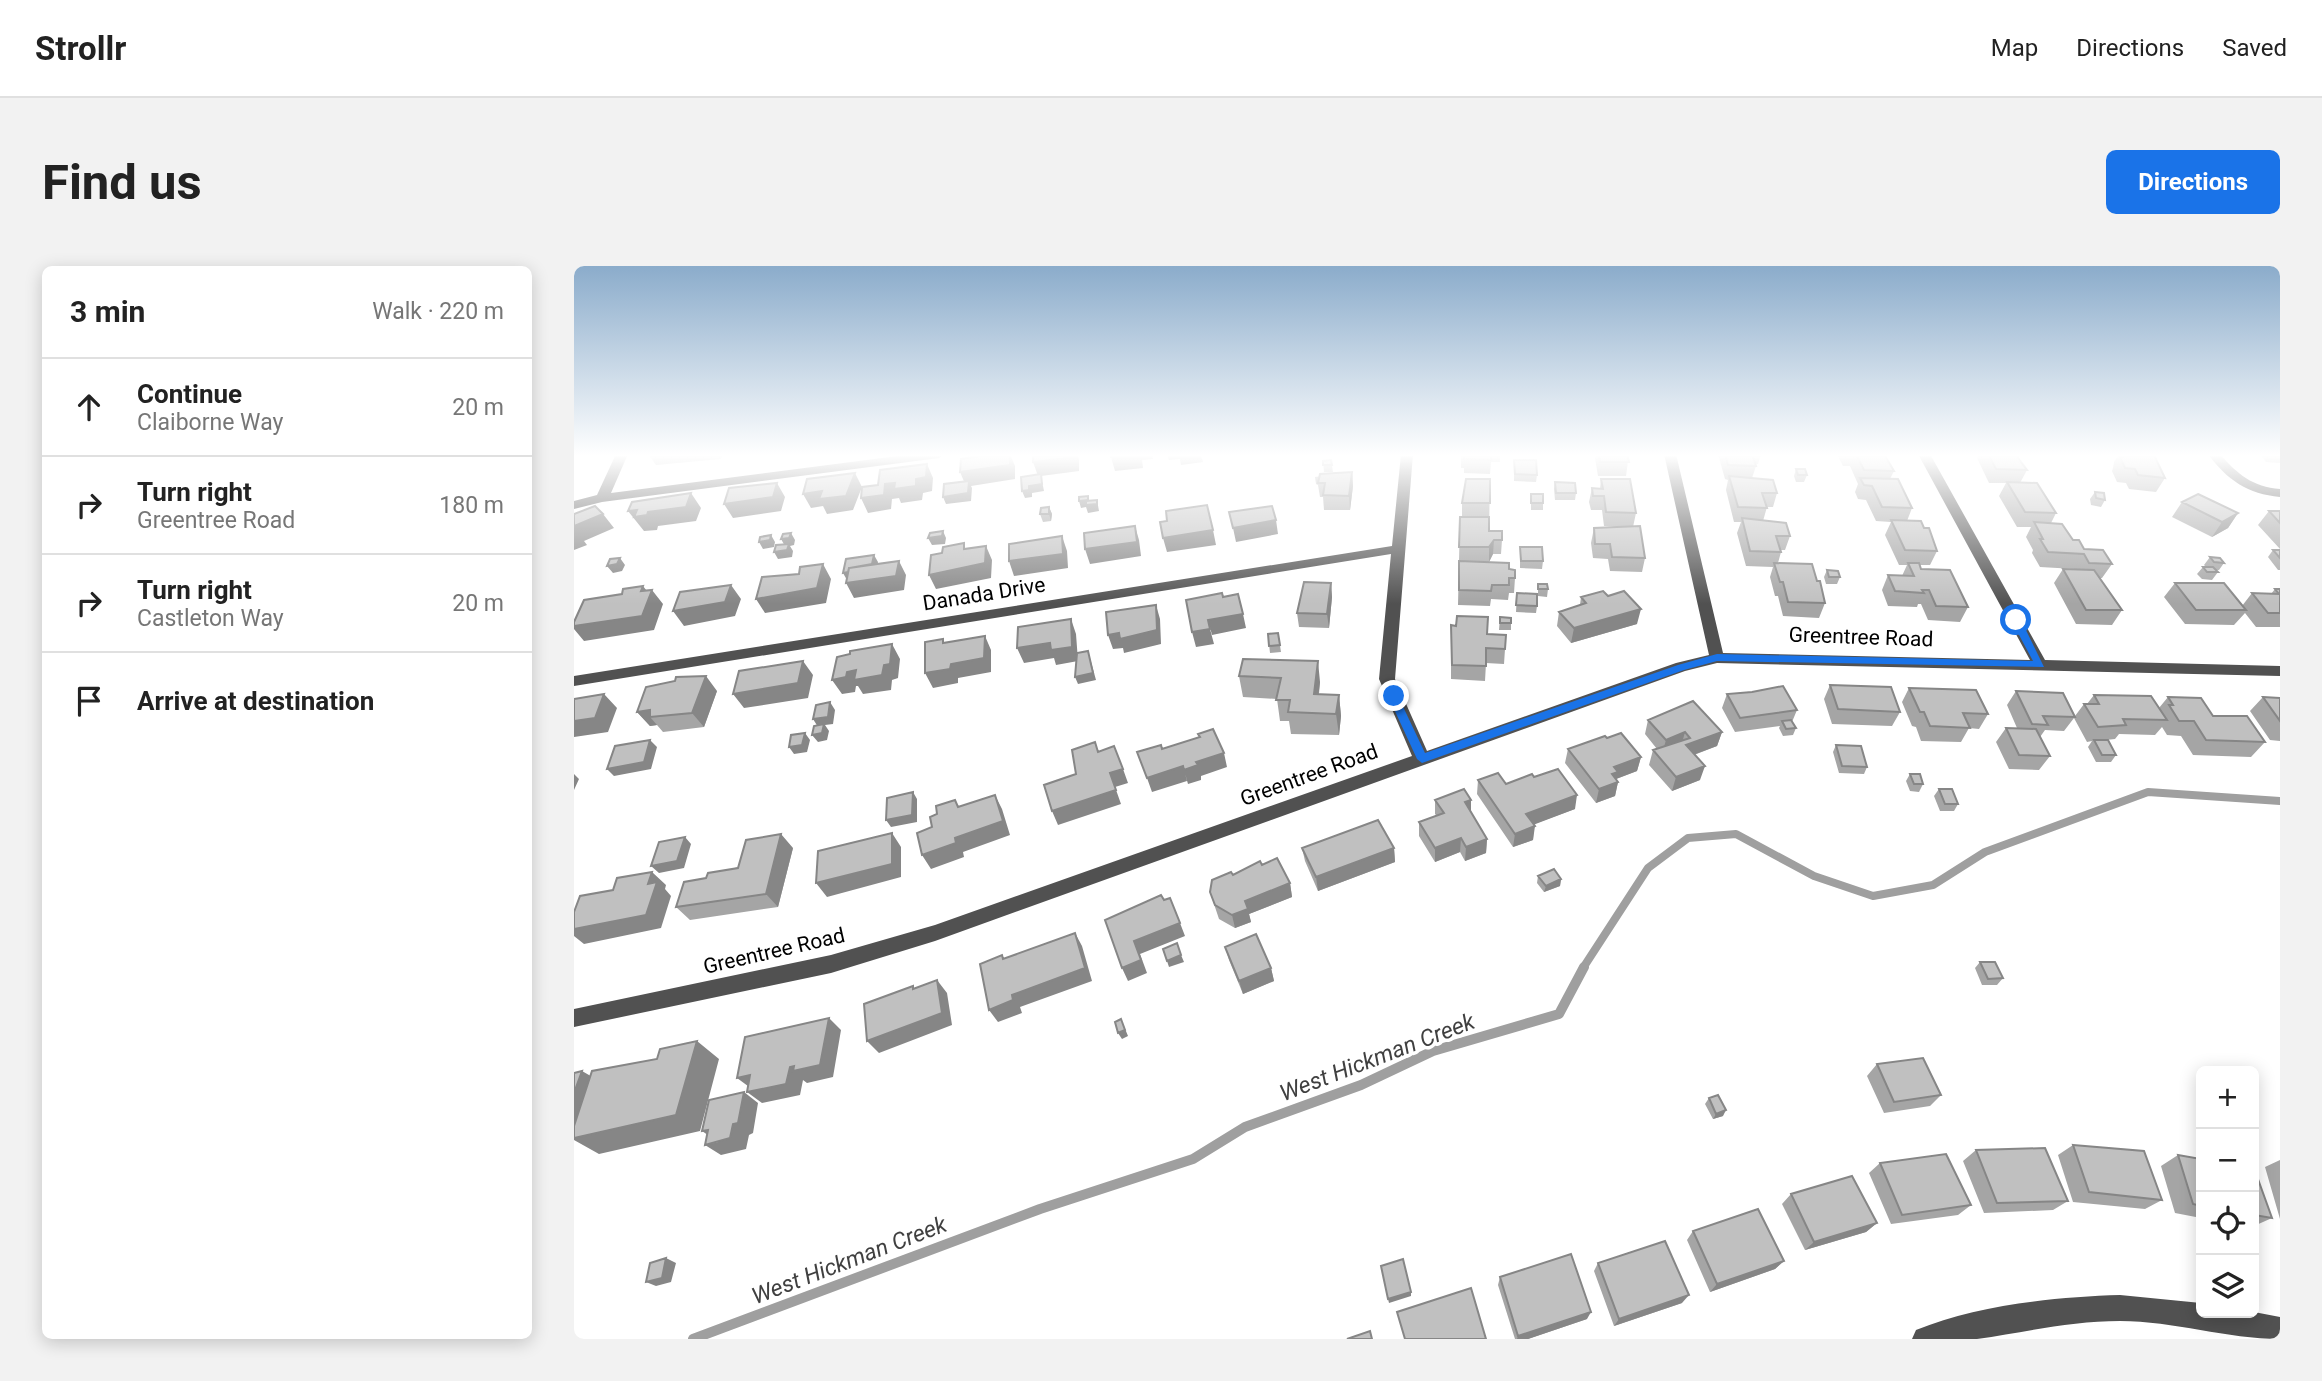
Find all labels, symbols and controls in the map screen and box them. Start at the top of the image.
text: Strollr [35,29,126,68]
text: Map [1991,34,2038,62]
text: Directions [2076,34,2184,62]
text: Saved [2222,34,2287,62]
button: Directions [2106,150,2280,214]
text: Find us [42,154,202,211]
text: 3 min [70,294,145,329]
text: Walk · 220 m [372,298,504,325]
text: Continue [137,379,242,409]
icon: ahead [70,388,108,426]
text: 20 m [452,394,504,421]
text: Claiborne Way [137,409,283,436]
text: Turn right [137,477,252,507]
icon: right [70,486,108,524]
text: 180 m [439,492,504,519]
text: Greentree Road [137,507,295,534]
street label: Danada Drive [921,572,1047,616]
text: Turn right [137,575,252,605]
icon: right [70,584,108,622]
text: 20 m [452,590,504,617]
route start [2000,604,2031,635]
text: Castleton Way [137,605,284,632]
street label: Greentree Road [1788,622,1934,652]
route end [1378,680,1409,711]
icon: arrive [70,682,108,720]
text: Arrive at destination [137,686,374,716]
street label: Greentree Road [1237,739,1381,811]
street label: Greentree Road [701,923,847,979]
water label: West Hickman Creek [1276,1008,1479,1107]
map controls [2196,1066,2259,1318]
button: + [2196,1066,2259,1129]
button: − [2196,1129,2259,1192]
button: locate [2196,1192,2259,1255]
water label: West Hickman Creek [748,1211,951,1310]
button: layers [2196,1255,2259,1318]

